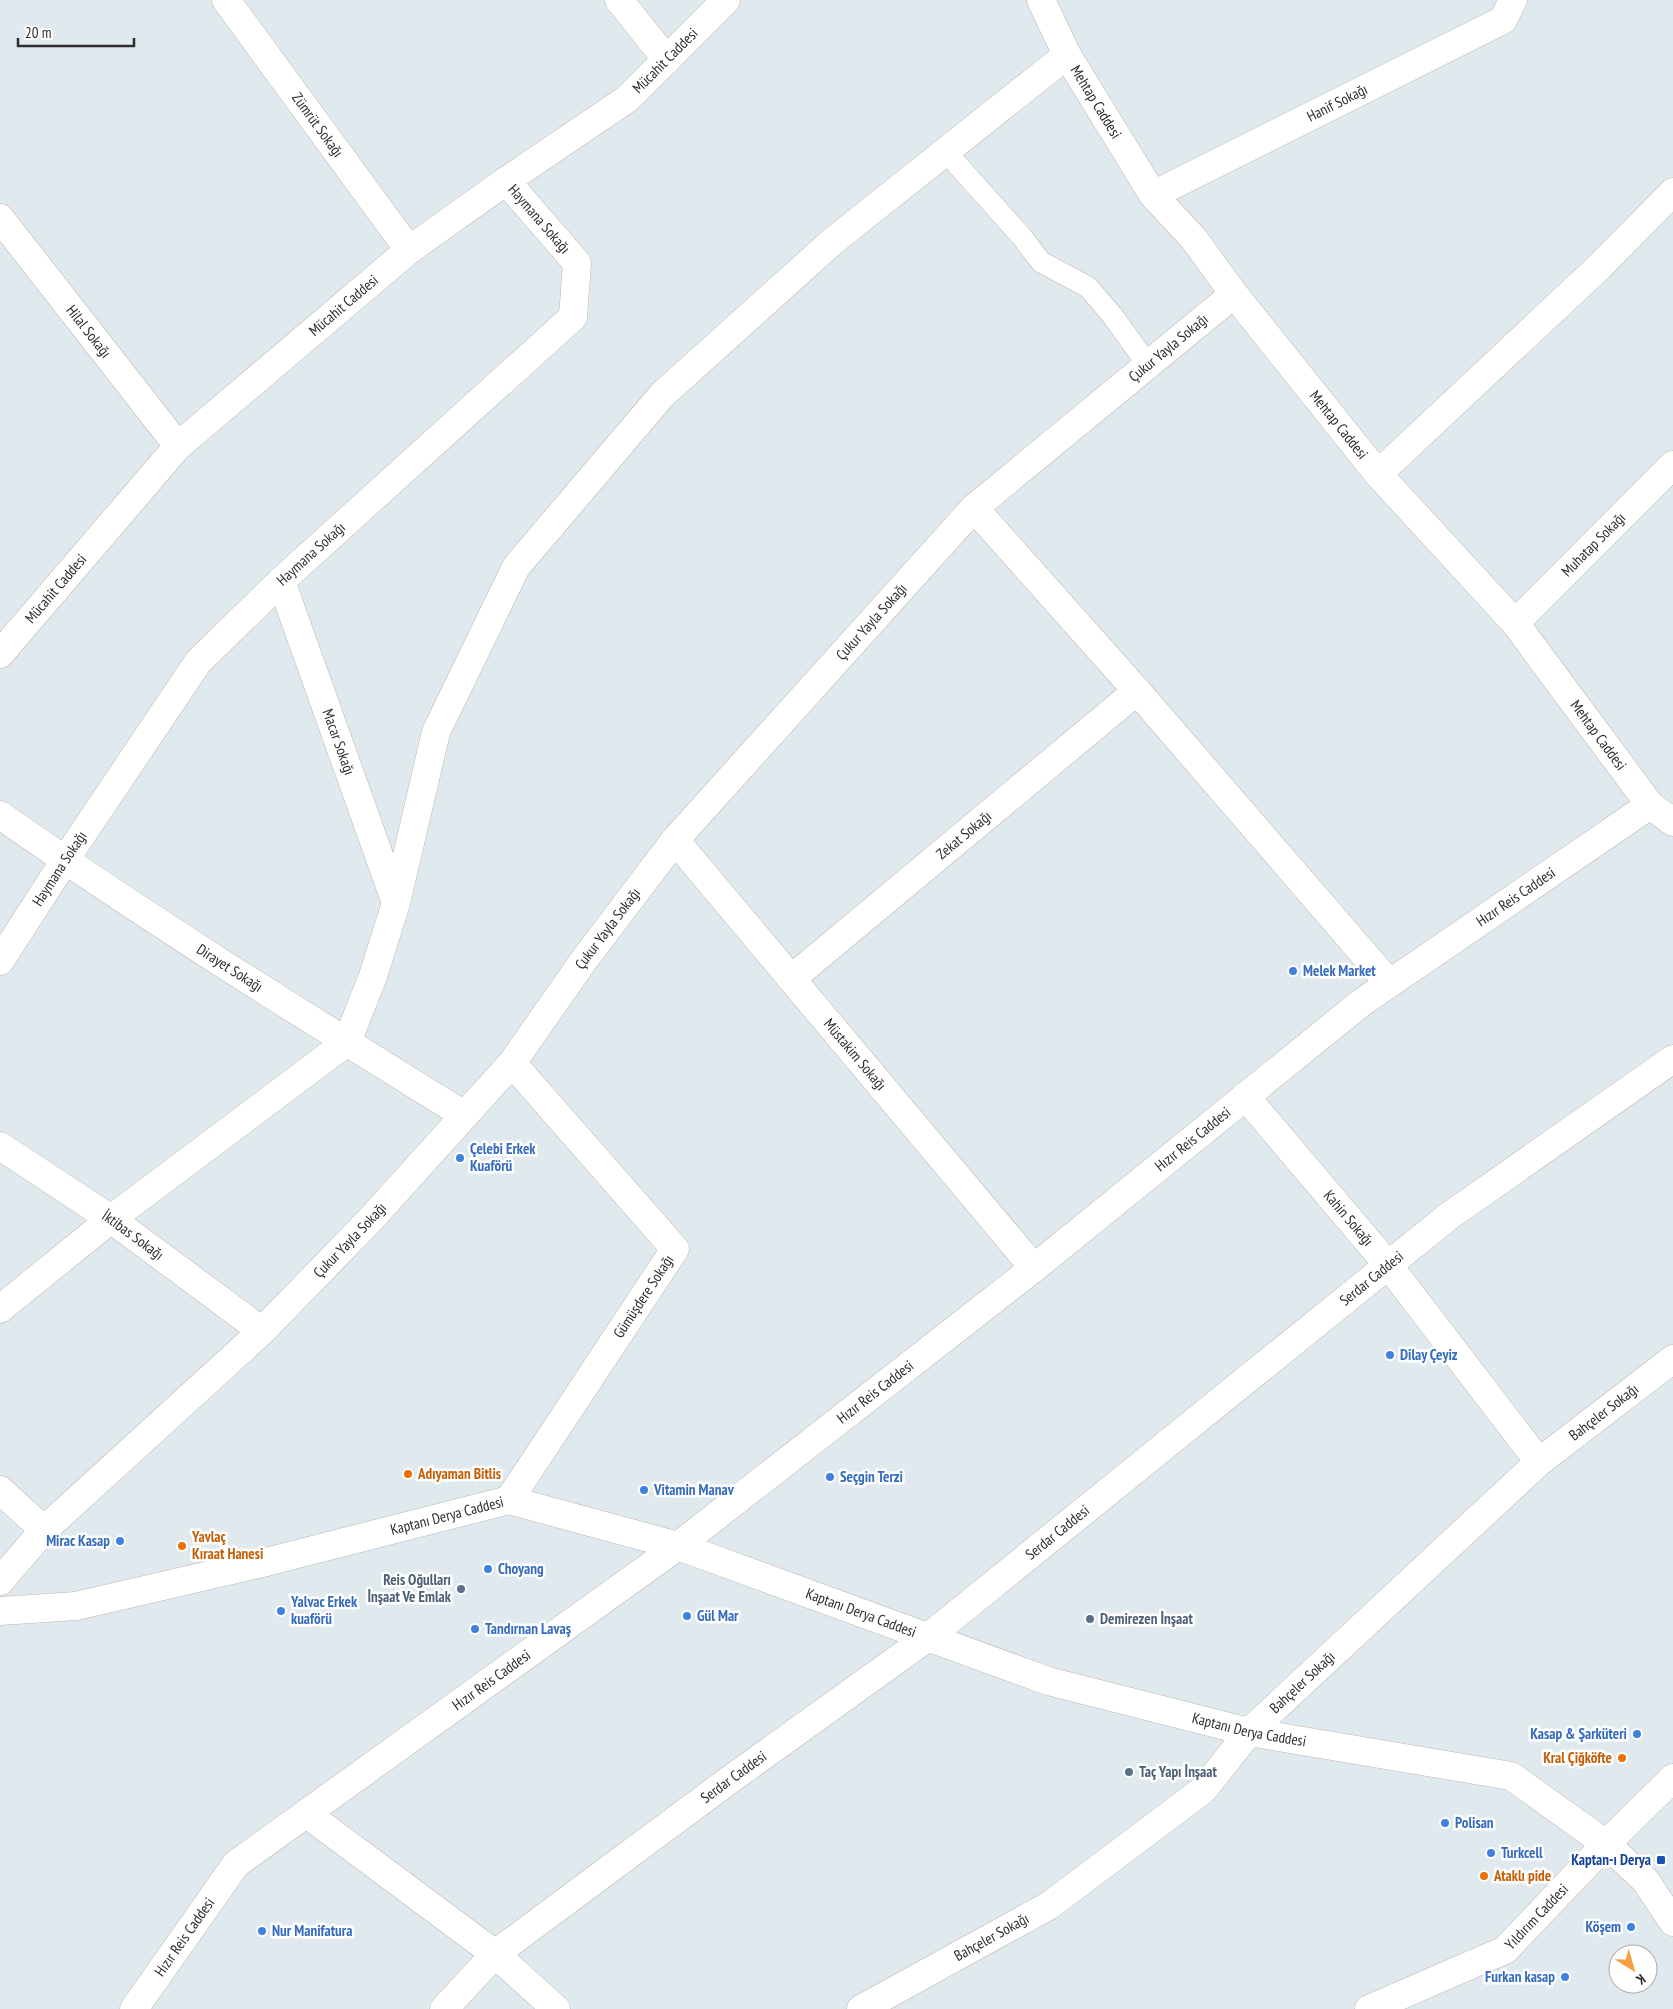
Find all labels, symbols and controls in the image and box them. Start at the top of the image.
scale bar [18,15,134,47]
text: 20 m [25,23,51,42]
street label: Mücahit Caddesi [628,24,702,97]
street label: Mehtap Caddesi [1067,62,1126,142]
street label: Hanif Sokağı [1304,79,1371,126]
street label: Zümrüt Sokağı [288,89,348,161]
street label: Haymana Sokağı [504,180,575,257]
street label: Mücahit Caddesi [305,270,382,340]
street label: Hilal Sokağı [62,301,116,361]
street label: Çukur Yayla Sokağı [1125,309,1212,386]
street label: Mehtap Caddesi [1306,387,1372,463]
street label: Muhatap Sokağı [1557,508,1629,580]
street label: Haymana Sokağı [272,518,349,589]
street label: Mücahit Caddesi [21,550,90,627]
street label: Çukur Yayla Sokağı [832,579,911,664]
street label: Mehtap Caddesi [1566,696,1631,774]
street label: Macar Sokağı [318,706,359,777]
street label: Zekat Sokağı [932,806,995,863]
street label: Haymana Sokağı [28,827,91,909]
street label: Hızır Reis Caddesi [1472,863,1559,930]
street label: Çukur Yayla Sokağı [570,884,644,973]
street label: Dirayet Sokağı [193,939,267,996]
place label: Melek Market [1303,961,1376,980]
marker: Melek Market [1287,965,1299,977]
street label: Müstakim Sokağı [820,1014,891,1094]
street label: Hızır Reis Caddesi [1151,1103,1234,1175]
place label: Çelebi Erkek Kuaförü [470,1139,536,1175]
marker: Çelebi Erkek Kuaförü [454,1152,466,1164]
street label: Kahin Sokağı [1320,1186,1378,1250]
street label: Çukur Yayla Sokağı [309,1198,390,1282]
street label: İktibas Sokağı [99,1206,168,1264]
street label: Serdar Caddesi [1335,1247,1407,1310]
street label: Gümüşdere Sokağı [609,1251,678,1341]
place label: Dilay Çeyiz [1400,1345,1458,1364]
marker: Dilay Çeyiz [1384,1349,1396,1361]
street label: Hızır Reis Caddesi [833,1356,917,1427]
street label: Bahçeler Sokağı [1565,1379,1642,1445]
place label: Adıyaman Bitlis [417,1464,501,1483]
place label: Seçgin Terzi [840,1467,903,1486]
marker: Adıyaman Bitlis [402,1468,414,1480]
marker: Seçgin Terzi [824,1471,836,1483]
place label: Vitamin Manav [653,1480,735,1499]
marker: Vitamin Manav [638,1484,650,1496]
street label: Kaptanı Derya Caddesi [388,1492,506,1539]
street label: Serdar Caddesi [1021,1501,1093,1564]
place label: Yavlaç Kıraat Hanesi [191,1527,263,1563]
place label: Mirac Kasap [46,1531,110,1550]
marker: Mirac Kasap [114,1535,126,1547]
marker: Yavlaç Kıraat Hanesi [176,1540,188,1552]
place label: Choyang [498,1559,544,1578]
marker: Choyang [482,1563,494,1575]
place label: Reis Oğulları İnşaat Ve Emlak [367,1570,452,1606]
marker: Reis Oğulları İnşaat Ve Emlak [455,1583,467,1595]
street label: Kaptanı Derya Caddesi [803,1583,919,1641]
place label: Yalvac Erkek kuaförü [290,1592,358,1628]
marker: Yalvac Erkek kuaförü [275,1605,287,1617]
place label: Gül Mar [697,1606,739,1625]
place label: Demirezen İnşaat [1100,1609,1193,1628]
marker: Gül Mar [681,1610,693,1622]
marker: Demirezen İnşaat [1084,1613,1096,1625]
place label: Tandırnan Lavaş [485,1619,571,1638]
marker: Tandırnan Lavaş [469,1623,481,1635]
street label: Hızır Reis Caddesi [448,1645,534,1714]
street label: Bahçeler Sokağı [1265,1647,1339,1717]
street label: Kaptanı Derya Caddesi [1190,1708,1308,1750]
place label: Kasap & Şarküteri [1530,1724,1627,1743]
marker: Kasap & Şarküteri [1631,1728,1643,1740]
street label: Serdar Caddesi [697,1747,770,1807]
place label: Kral Çiğköfte [1543,1748,1612,1767]
marker: Kral Çiğköfte [1616,1752,1628,1764]
place label: Taç Yapı İnşaat [1139,1762,1218,1781]
marker: Taç Yapı İnşaat [1123,1766,1135,1778]
place label: Polisan [1455,1813,1494,1832]
marker: Polisan [1439,1817,1451,1829]
place label: Turkcell [1501,1843,1543,1862]
marker: Turkcell [1485,1847,1497,1859]
place label: Kaptan-ı Derya [1571,1850,1651,1869]
marker: Kaptan-ı Derya [1655,1854,1667,1866]
place label: Ataklı pide [1493,1866,1551,1885]
marker: Ataklı pide [1478,1870,1490,1882]
street label: Yıldırım Caddesi [1500,1880,1572,1953]
street label: Hızır Reis Caddesi [150,1894,218,1980]
street label: Bahçeler Sokağı [951,1909,1032,1965]
place label: Köşem [1586,1917,1621,1936]
place label: Nur Manifatura [272,1921,352,1940]
marker: Köşem [1625,1921,1637,1933]
marker: Nur Manifatura [256,1925,268,1937]
north arrow [1608,1944,1658,1994]
place label: Furkan kasap [1485,1967,1555,1986]
text: K [1632,1970,1649,1989]
marker: Furkan kasap [1559,1971,1571,1983]

